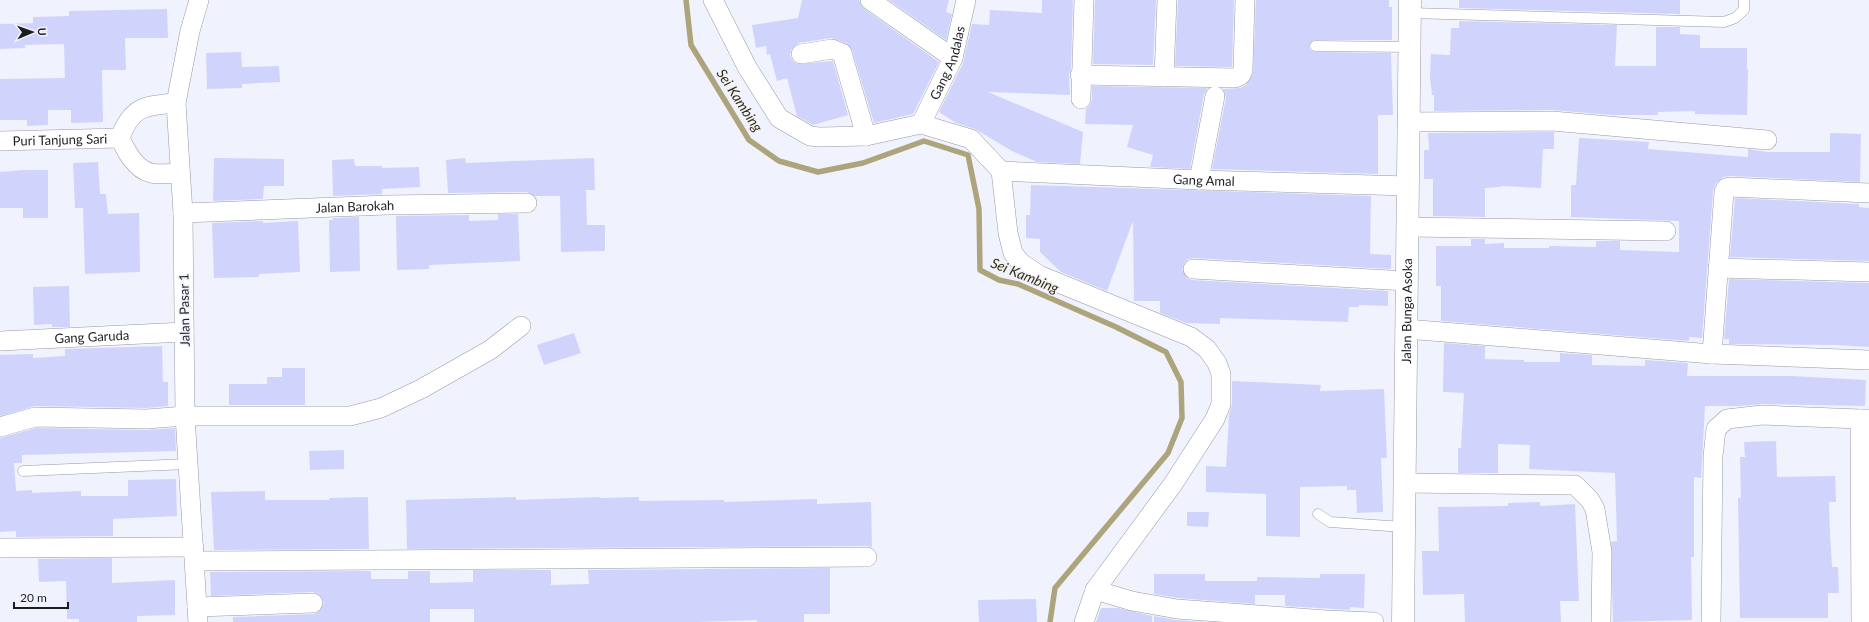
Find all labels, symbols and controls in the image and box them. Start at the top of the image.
north arrow [12,12,52,52]
street label: Gang Andalas [926,24,968,102]
text: U [36,27,49,36]
water label: Sei Kambing [713,65,767,135]
street label: Puri Tanjung Sari [12,130,108,149]
street label: Gang Amal [1173,171,1235,189]
street label: Jalan Barokah [315,197,394,216]
water label: Sei Kambing [989,254,1062,296]
street label: Jalan Bunga Asoka [1398,258,1415,364]
street label: Jalan Pasar 1 [175,273,193,347]
street label: Gang Garuda [54,327,130,346]
scale bar [14,584,68,610]
text: 20 m [20,590,47,605]

